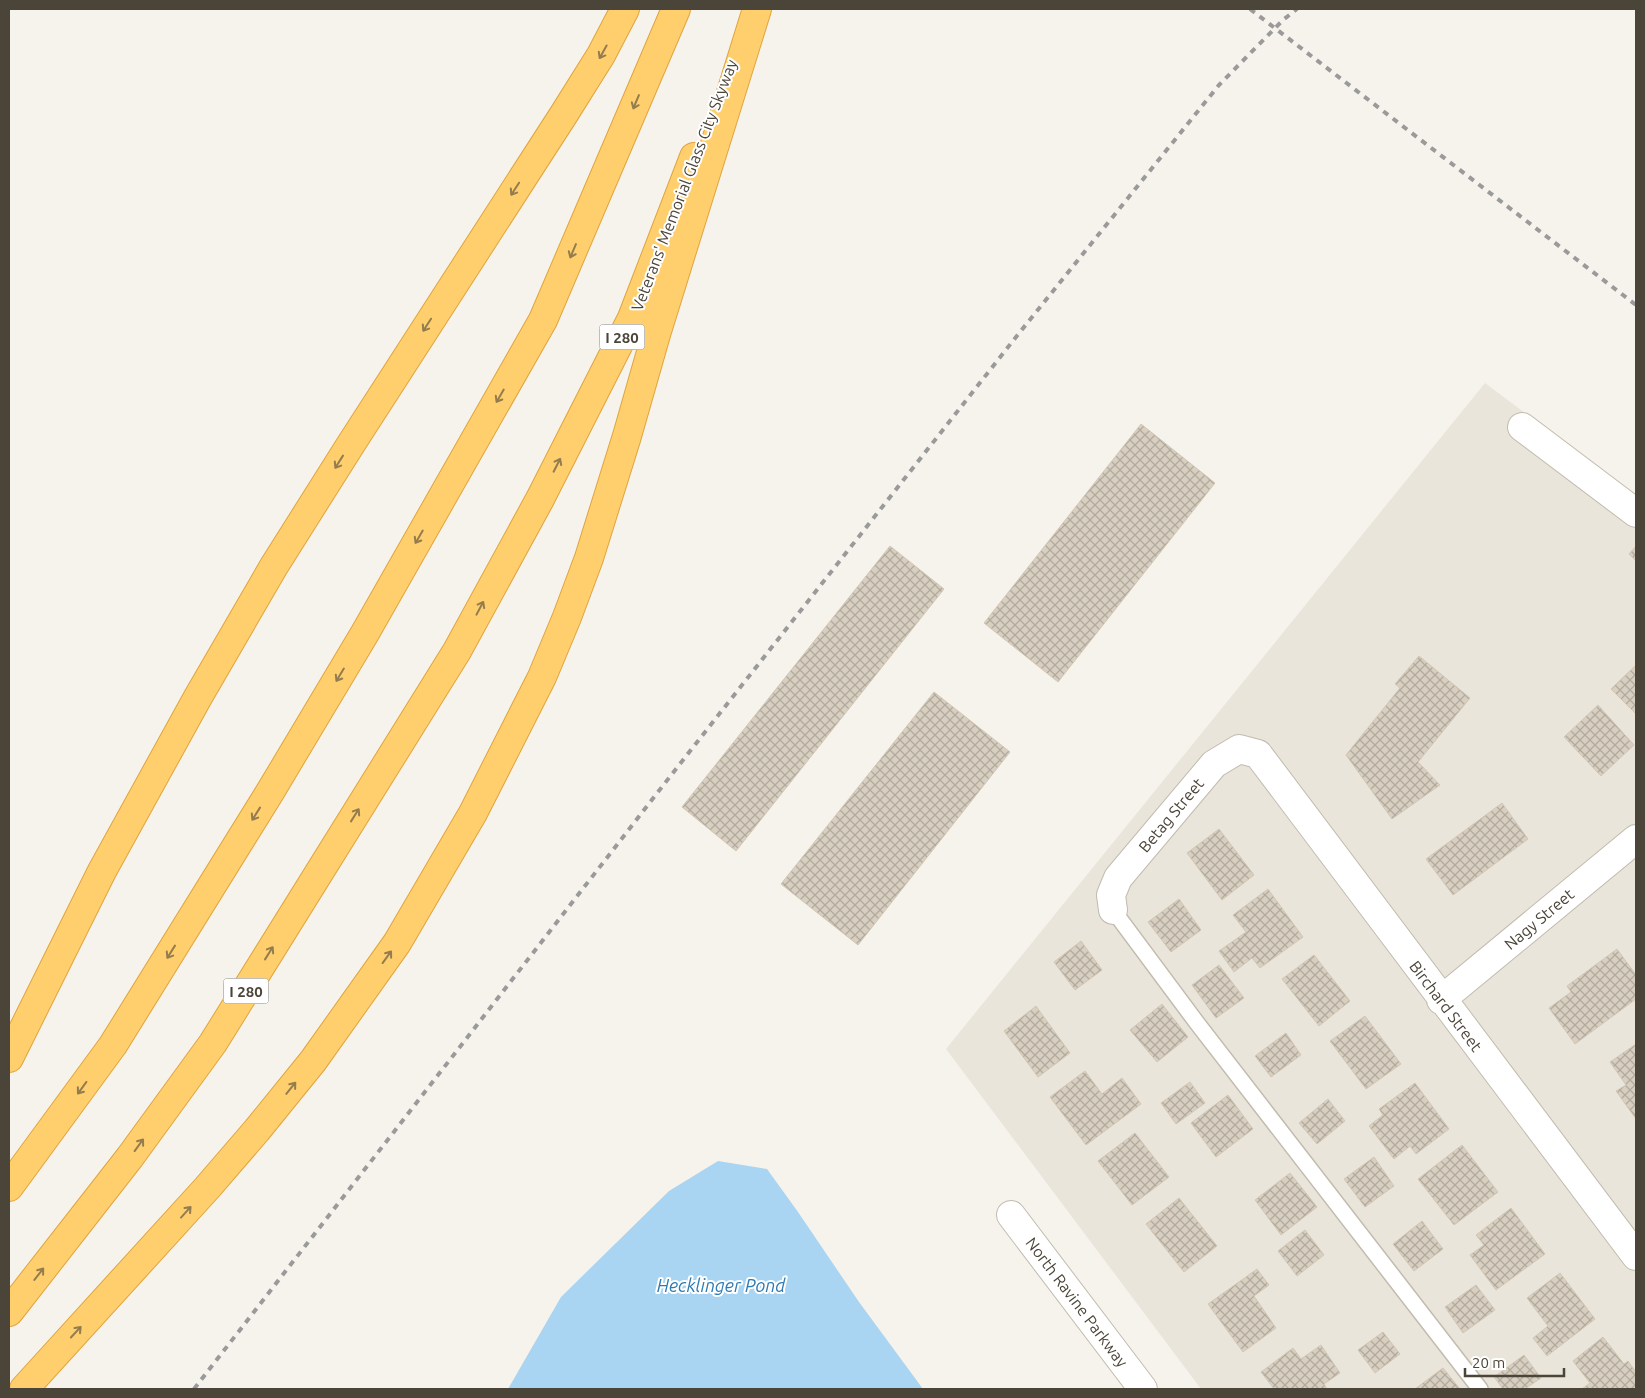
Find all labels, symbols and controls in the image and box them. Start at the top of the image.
one-way arrow [597,44,607,59]
street label: Veterans' Memorial Glass City Skyway [628,56,741,313]
one-way arrow [631,94,641,109]
one-way arrow [510,181,520,195]
one-way arrow [567,243,577,258]
one-way arrow [422,318,432,332]
road number: I 280 [600,324,644,350]
one-way arrow [495,389,505,404]
one-way arrow [334,455,345,469]
one-way arrow [553,458,562,473]
one-way arrow [414,530,424,544]
one-way arrow [476,602,486,616]
one-way arrow [334,667,344,681]
street label: Betag Street [1135,774,1208,856]
one-way arrow [251,806,261,820]
one-way arrow [351,809,361,823]
street label: Nagy Street [1501,884,1578,953]
one-way arrow [165,945,175,959]
one-way arrow [265,947,275,961]
one-way arrow [382,950,392,964]
street label: Birchard Street [1406,957,1486,1055]
road number: I 280 [224,978,268,1004]
one-way arrow [76,1081,87,1094]
one-way arrow [285,1082,296,1095]
one-way arrow [133,1139,144,1152]
one-way arrow [180,1206,191,1219]
street label: North Ravine Parkway [1022,1234,1132,1371]
one-way arrow [33,1268,44,1281]
water label: Hecklinger Pond [657,1275,786,1295]
one-way arrow [70,1326,82,1339]
scale bar [1465,1346,1564,1378]
text: 20 m [1472,1354,1505,1371]

